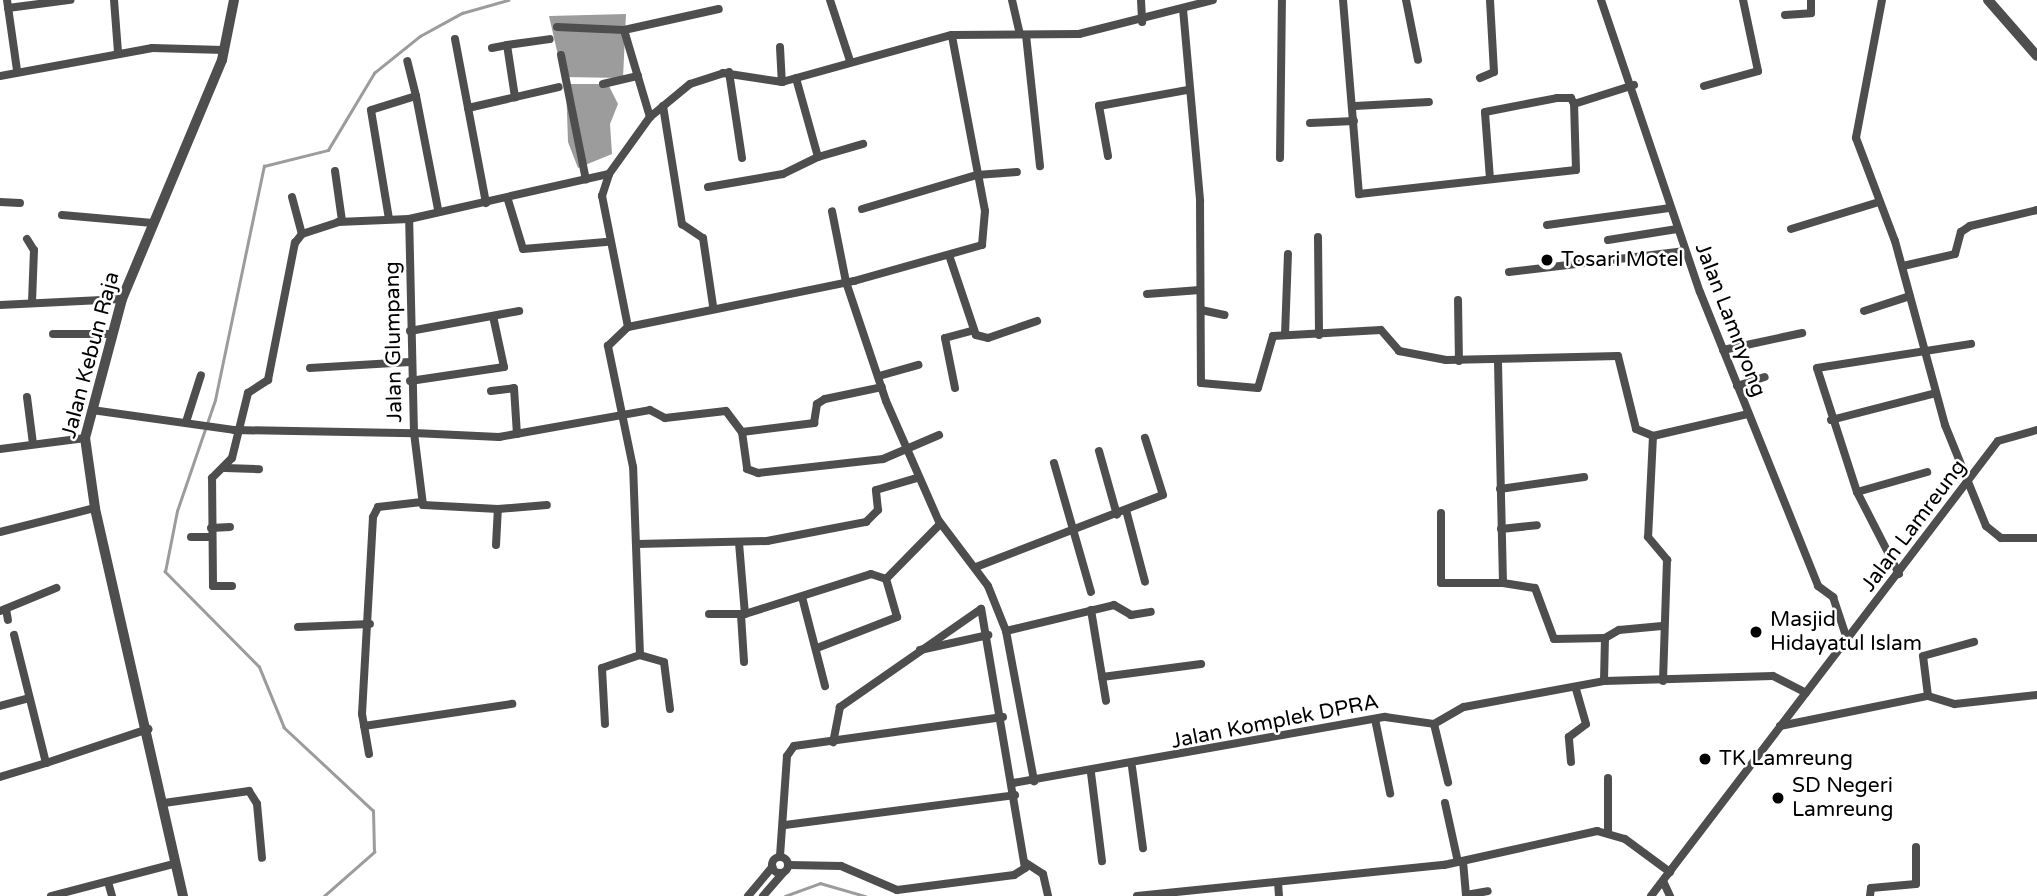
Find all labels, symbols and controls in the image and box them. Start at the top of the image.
street label: Jalan Lamnyong [1689,240,1771,400]
place label: Tosari Motel [1561,247,1683,273]
marker: Tosari Motel [1539,252,1555,268]
street label: Jalan Glumpang [380,261,408,423]
street label: Jalan Kebun Raja [57,269,125,441]
street label: Jalan Lamreung [1856,455,1972,597]
place label: Masjid Hidayatul Islam [1770,607,1922,657]
marker: Masjid Hidayatul Islam [1748,624,1764,640]
street label: Jalan Komplek DPRA [1169,690,1381,754]
place label: TK Lamreung [1719,746,1853,772]
marker: TK Lamreung [1697,751,1713,767]
place label: SD Negeri Lamreung [1792,773,1894,823]
marker: SD Negeri Lamreung [1770,790,1786,806]

